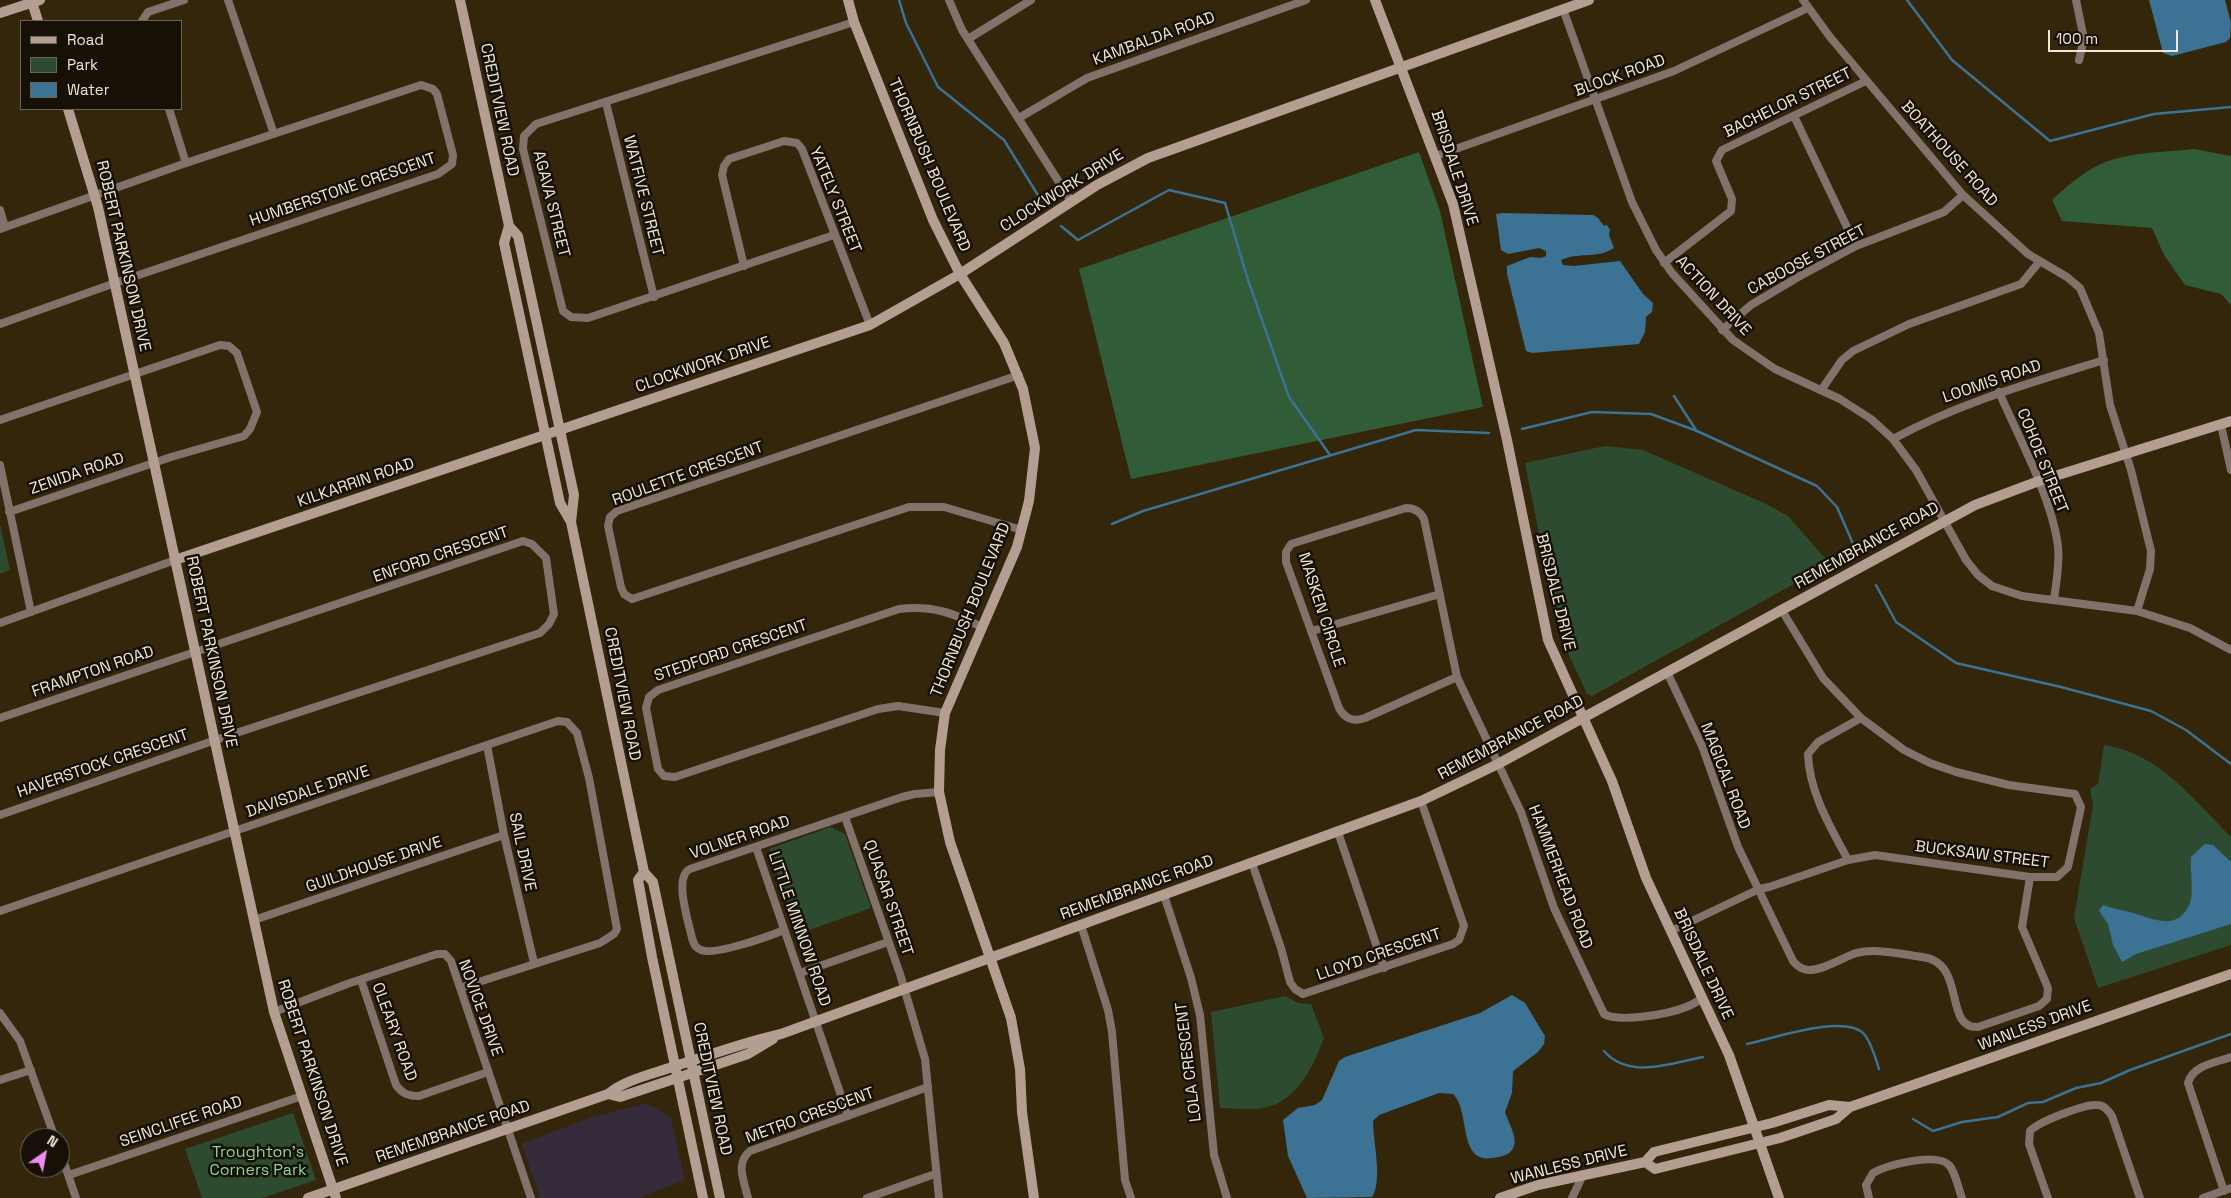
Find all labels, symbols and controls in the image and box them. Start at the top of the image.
street label: KAMBALDA ROAD [1090,8,1218,70]
legend [20,20,182,110]
scale bar [2051,20,2181,52]
text: 100 m [2056,29,2098,48]
text: Road [67,30,104,49]
street label: CREDITVIEW ROAD [476,42,522,178]
street label: BLOCK ROAD [1572,51,1668,101]
text: Park [67,55,98,74]
street label: BACHELOR STREET [1721,64,1855,142]
street label: THORNBUSH BOULEVARD [884,75,974,255]
text: Water [67,80,109,99]
street label: BOATHOUSE ROAD [1897,97,2001,211]
street label: BRISDALE DRIVE [1426,108,1482,228]
street label: WATFIVE STREET [619,134,667,258]
street label: YATELY STREET [805,144,865,256]
street label: CLOCKWORK DRIVE [997,145,1127,237]
street label: HUMBERSTONE CRESCENT [247,149,439,231]
street label: AGAVA STREET [528,149,574,259]
street label: ROBERT PARKINSON DRIVE [92,159,154,353]
street label: CABOOSE STREET [1744,221,1870,299]
street label: ACTION DRIVE [1671,252,1755,340]
street label: CLOCKWORK DRIVE [633,333,773,397]
street label: LOOMIS ROAD [1940,356,2044,408]
street label: COHOE STREET [2012,406,2072,516]
street label: ROULETTE CRESCENT [610,438,766,510]
street label: ZENIDA ROAD [27,449,127,499]
street label: KILKARRIN ROAD [295,454,417,512]
street label: REMEMBRANCE ROAD [1792,498,1942,594]
street label: THORNBUSH BOULEVARD [927,520,1015,700]
street label: ENFORD CRESCENT [371,523,511,587]
street label: BRISDALE DRIVE [1531,531,1579,653]
street label: MASKEN CIRCLE [1293,550,1349,670]
street label: ROBERT PARKINSON DRIVE [181,554,241,750]
street label: STEDFORD CRESCENT [652,616,810,686]
street label: CREDITVIEW ROAD [600,626,644,762]
street label: FRAMPTON ROAD [29,642,157,702]
street label: REMEMBRANCE ROAD [1435,692,1587,784]
street label: MAGICAL ROAD [1696,720,1754,832]
street label: HAVERSTOCK CRESCENT [15,726,191,802]
street label: DAVISDALE DRIVE [244,762,372,822]
street label: HAMMERHEAD ROAD [1524,802,1596,952]
street label: SAIL DRIVE [504,811,540,893]
street label: VOLNER ROAD [688,812,792,864]
street label: GUILDHOUSE DRIVE [303,833,445,897]
street label: QUASAR STREET [859,837,917,959]
street label: BUCKSAW STREET [1914,837,2050,873]
street label: LITTLE MINNOW ROAD [763,849,835,1009]
street label: REMEMBRANCE ROAD [1058,851,1216,925]
street label: BRISDALE DRIVE [1669,905,1737,1023]
street label: LLOYD CRESCENT [1314,925,1444,985]
street label: NOVICE DRIVE [454,957,506,1059]
street label: ROBERT PARKINSON DRIVE [273,977,351,1169]
street label: OLEARY ROAD [367,980,421,1084]
street label: WANLESS DRIVE [1976,997,2094,1055]
street label: LOLA CRESCENT [1172,1001,1206,1123]
street label: CREDITVIEW ROAD [689,1021,735,1157]
street label: METRO CRESCENT [743,1084,877,1148]
street label: SEINCLIFEE ROAD [117,1092,245,1152]
street label: REMEMBRANCE ROAD [373,1097,533,1167]
north arrow [20,1128,70,1178]
text: N [44,1131,61,1151]
street label: WANLESS DRIVE [1509,1141,1629,1189]
park label: Troughton's Corners Park [209,1143,307,1181]

